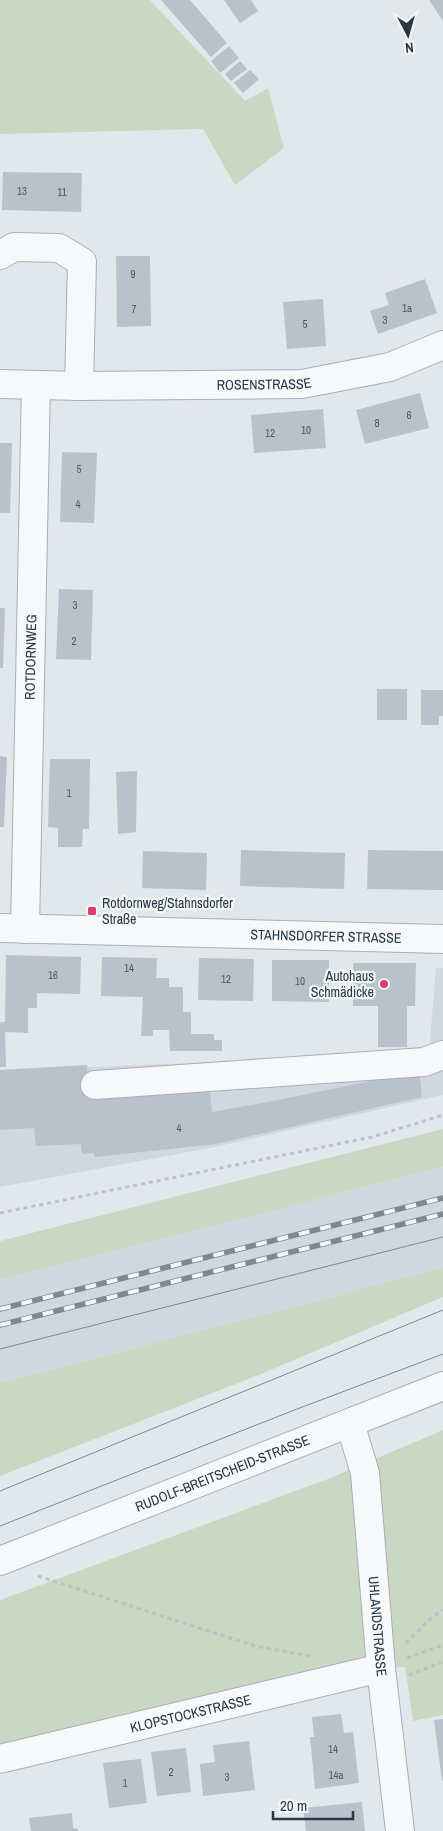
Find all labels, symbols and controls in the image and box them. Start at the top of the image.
north arrow [383,10,433,60]
text: N [404,39,414,57]
house number: 13 [17,184,27,198]
house number: 11 [57,185,67,199]
house number: 9 [130,267,136,281]
house number: 1a [402,301,412,315]
house number: 7 [131,302,137,316]
house number: 3 [382,313,388,327]
house number: 5 [302,317,308,331]
street label: ROSENSTRASSE [217,373,313,394]
house number: 6 [406,408,412,422]
house number: 8 [374,416,380,430]
house number: 10 [301,423,311,437]
house number: 12 [265,426,275,440]
house number: 5 [76,462,82,476]
house number: 4 [75,497,81,511]
house number: 3 [72,598,78,612]
street label: ROTDORNWEG [21,614,40,700]
house number: 2 [71,634,77,648]
house number: 1 [66,786,72,800]
place label: Rotdornweg/Stahnsdorfer Straße [102,894,233,928]
marker: Rotdornweg/Stahnsdorfer Straße [86,905,98,917]
street label: STAHNSDORFER STRASSE [250,925,402,947]
house number: 14 [124,961,134,975]
place label: Autohaus Schmädicke [311,967,374,1001]
house number: 16 [48,968,58,982]
house number: 12 [221,972,231,986]
house number: 10 [295,974,305,988]
marker: Autohaus Schmädicke [378,978,390,990]
house number: 4 [176,1121,182,1135]
street label: RUDOLF-BREITSCHEID-STRASSE [133,1431,312,1516]
street label: UHLANDSTRASSE [364,1575,391,1678]
street label: KLOPSTOCKSTRASSE [128,1690,253,1737]
house number: 14 [328,1742,338,1756]
house number: 2 [168,1765,174,1779]
house number: 14a [328,1768,344,1782]
house number: 3 [224,1770,230,1784]
house number: 1 [122,1776,128,1790]
scale bar [273,1788,353,1820]
text: 20 m [280,1795,307,1816]

